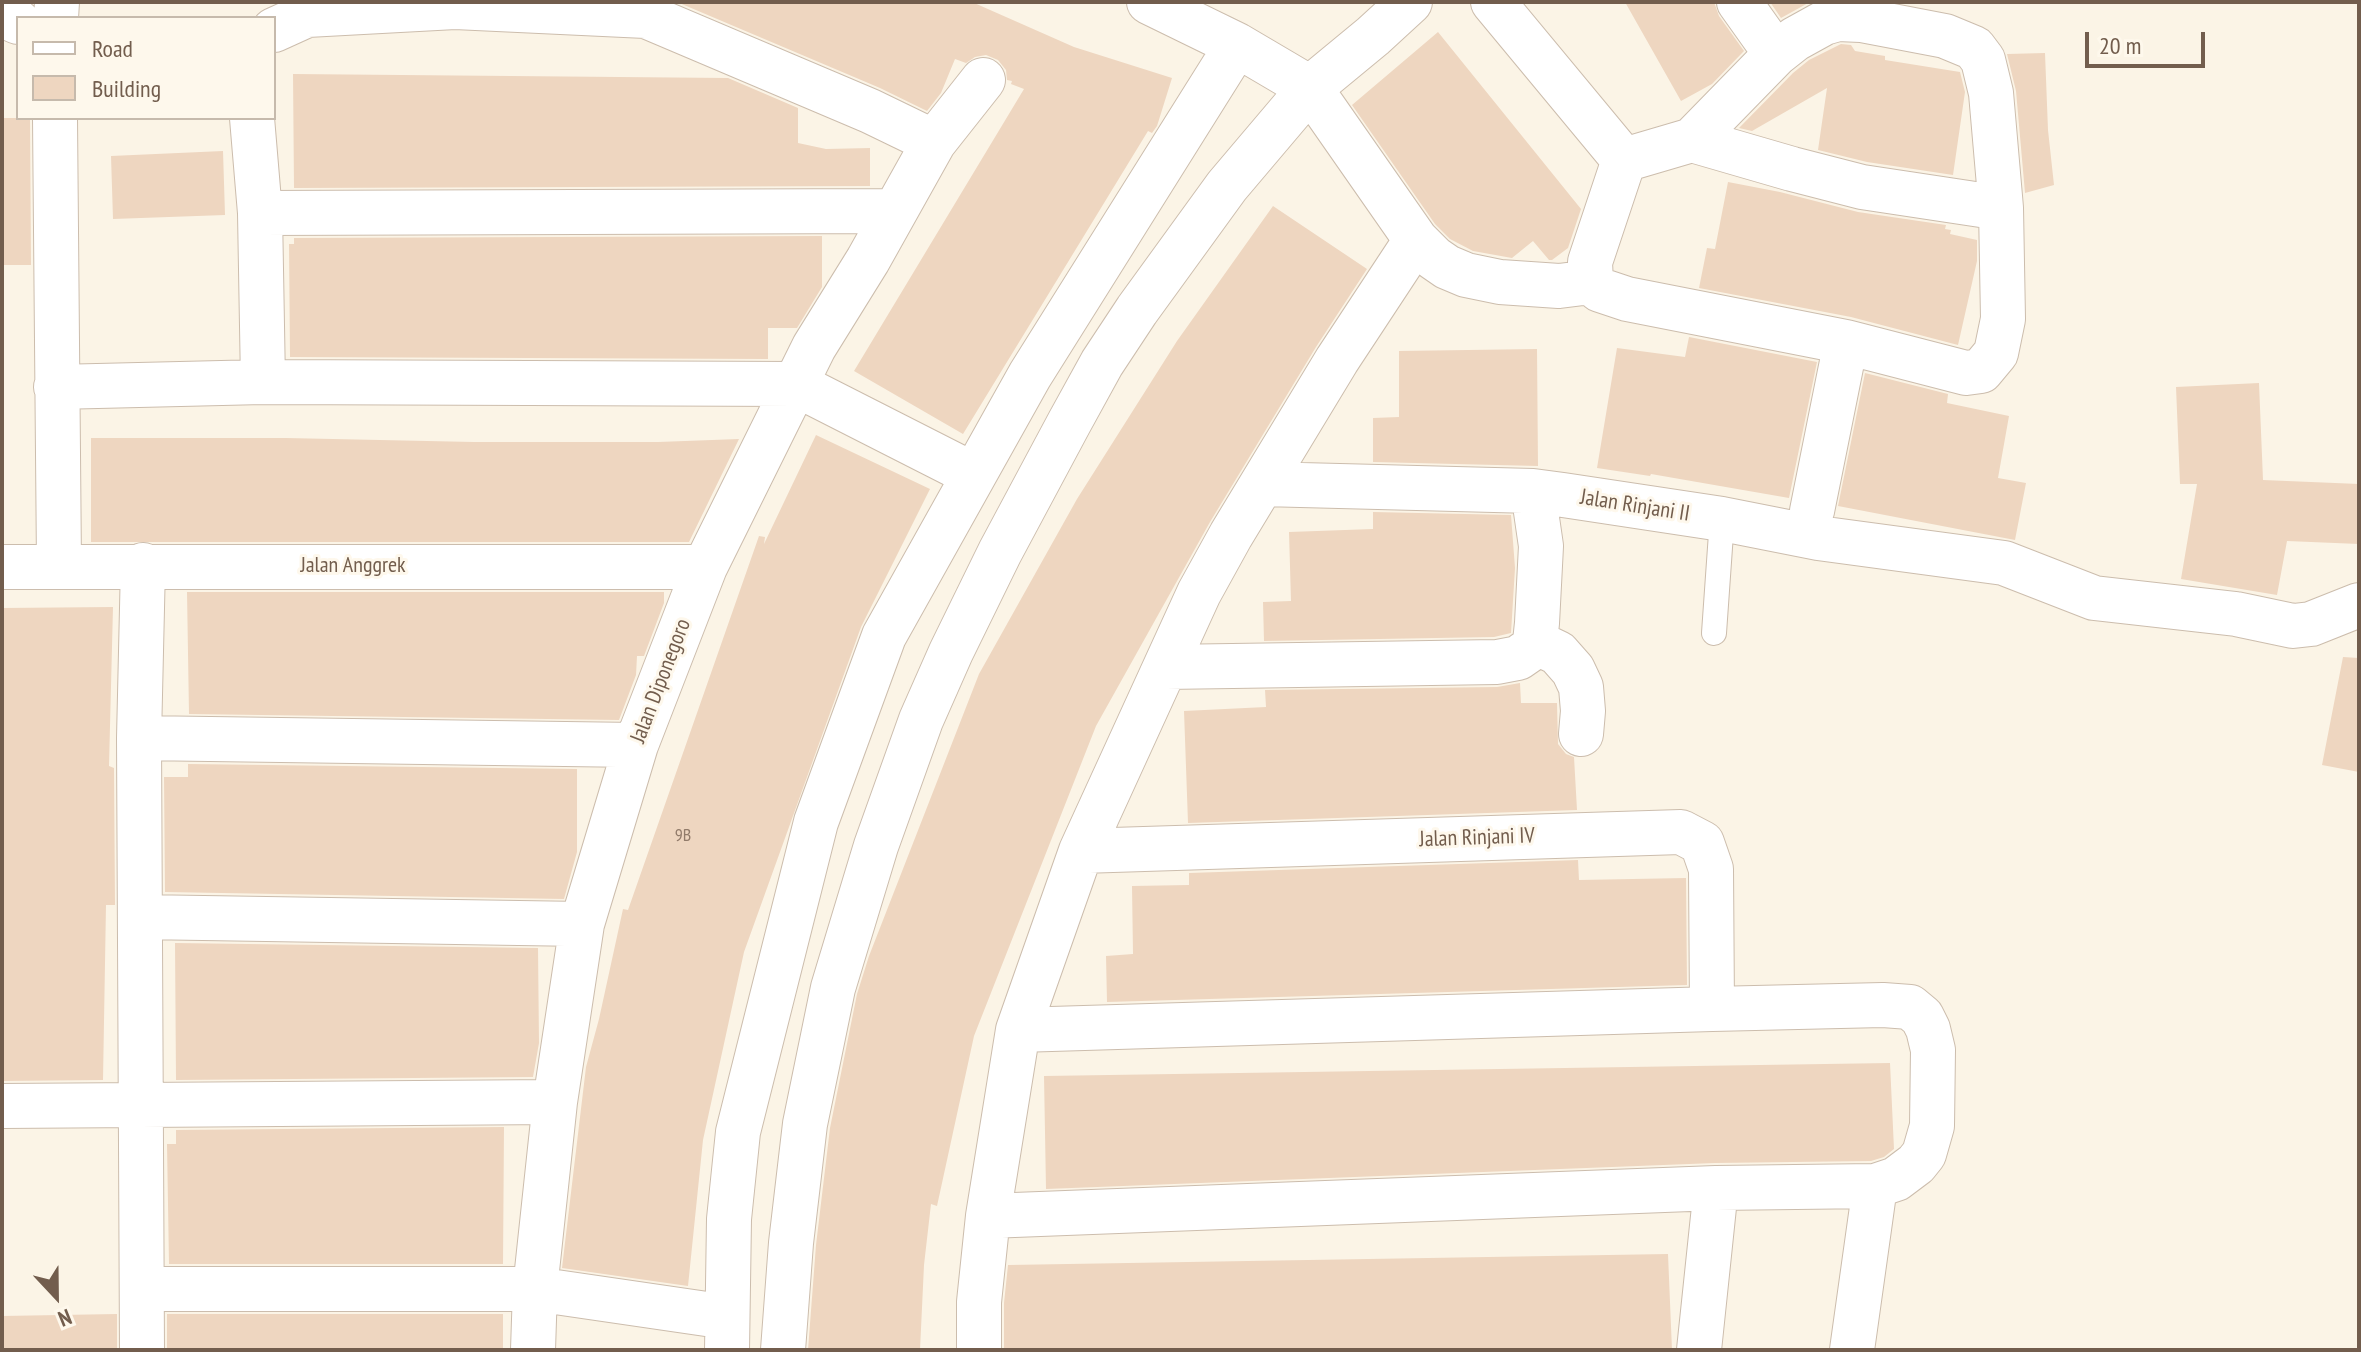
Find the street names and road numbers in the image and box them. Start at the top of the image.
street label: Jalan Rinjani II [1579,484,1691,528]
street label: Jalan Anggrek [300,553,406,579]
street label: Jalan Diponegoro [625,615,697,747]
street label: Jalan Rinjani IV [1419,823,1535,853]

